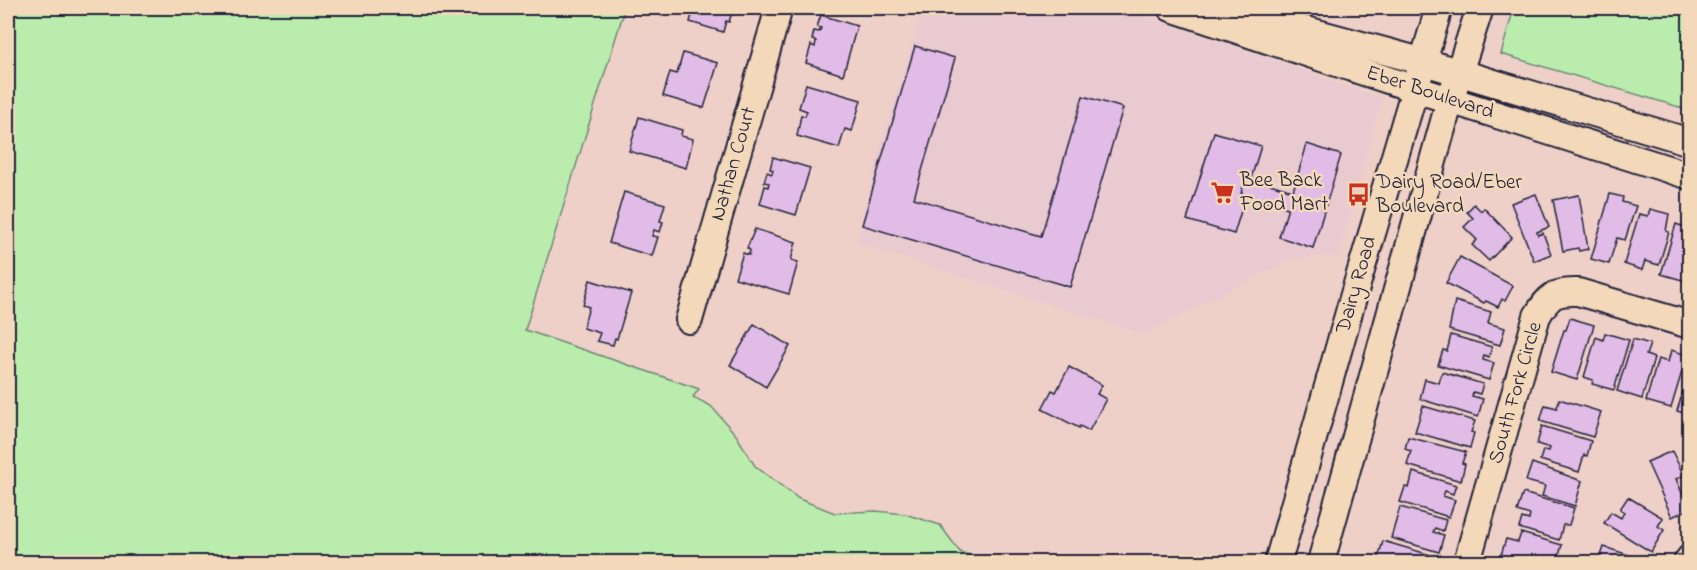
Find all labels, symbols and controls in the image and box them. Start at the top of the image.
street label: Eber Boulevard [1362,58,1498,128]
street label: Nathan Court [703,103,765,225]
place label: Bee Back Food Mart [1239,166,1328,220]
place label: Dairy Road/Eber Boulevard [1375,168,1522,222]
supermarket icon: Bee Back Food Mart [1209,180,1235,206]
bus stop icon: Dairy Road/Eber Boulevard [1345,182,1371,208]
street label: Dairy Road [1329,233,1387,339]
street label: South Fork Circle [1481,318,1551,467]

